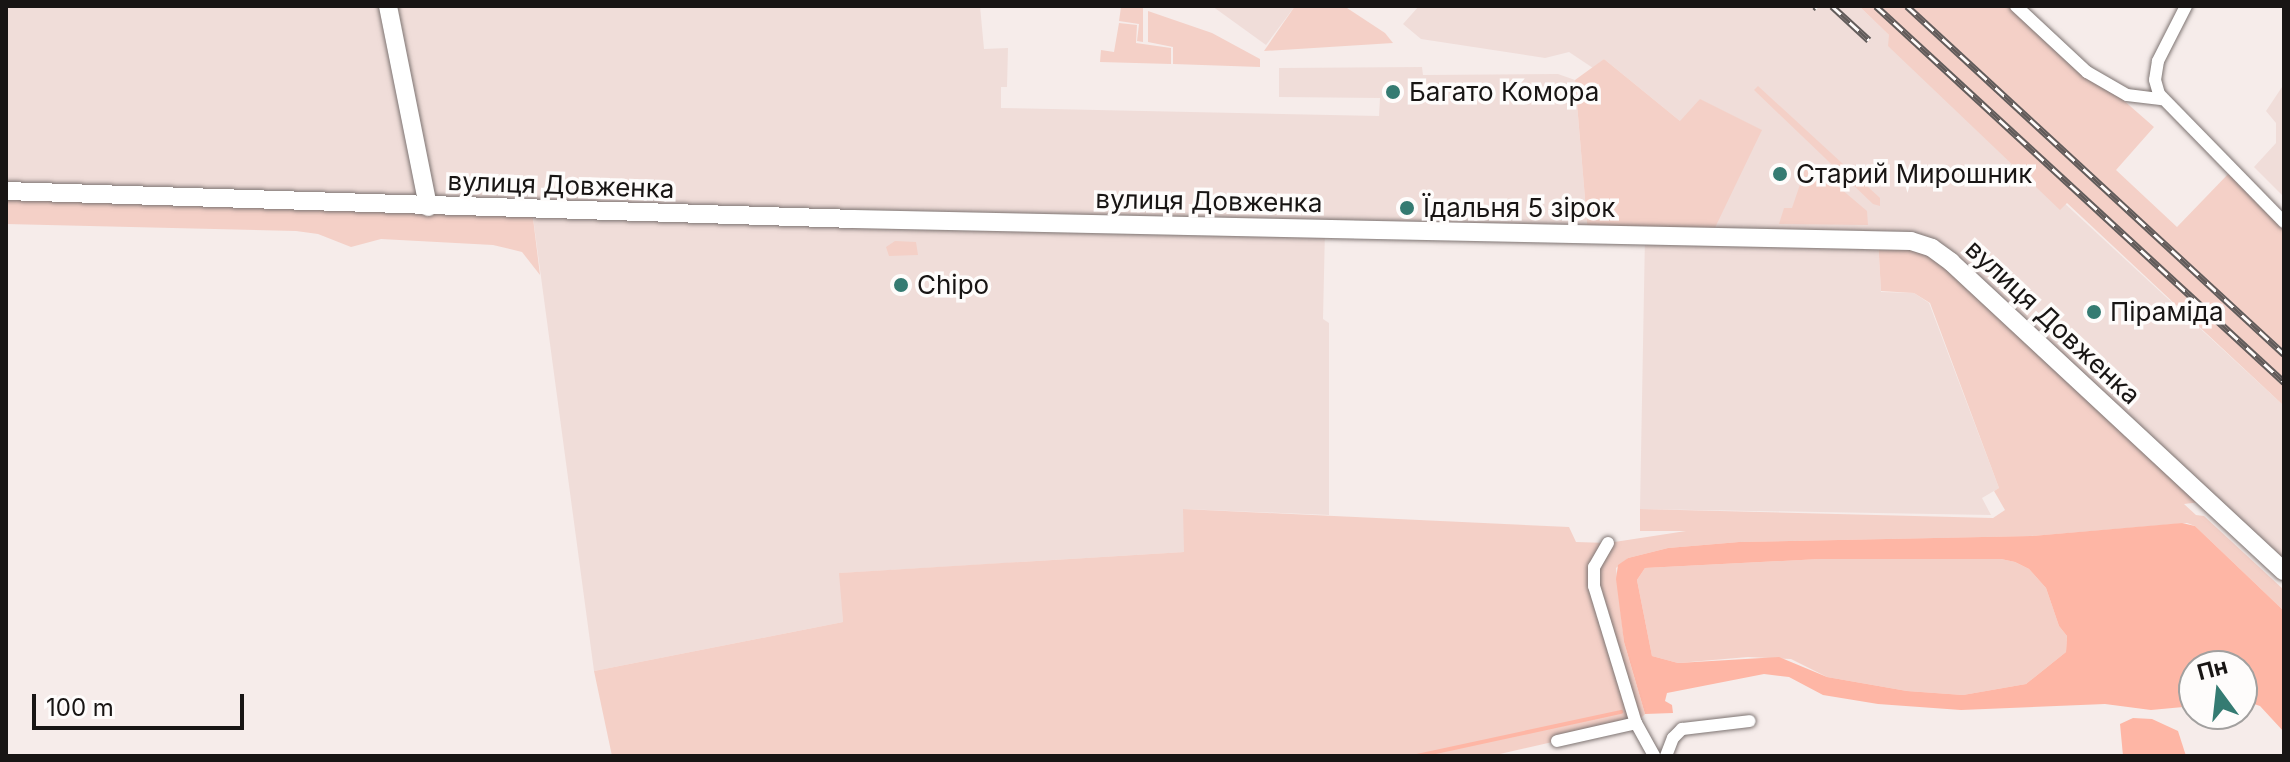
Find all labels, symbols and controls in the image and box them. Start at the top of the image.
place label: Багато Комора [1409,76,1599,108]
marker: Багато Комора [1384,83,1402,101]
place label: Старий Мирошник [1796,158,2032,190]
street label: вулиця Довженка [447,165,675,205]
marker: Старий Мирошник [1771,165,1789,183]
street label: вулиця Довженка [1095,183,1323,219]
place label: Їдальня 5 зірок [1423,192,1615,224]
marker: Їдальня 5 зірок [1398,199,1416,217]
street label: вулиця Довженка [1959,233,2147,411]
place label: Chipo [917,269,989,301]
marker: Chipo [892,276,910,294]
place label: Піраміда [2110,296,2224,328]
marker: Піраміда [2085,303,2103,321]
north arrow [2178,650,2258,730]
text: Пн [2194,652,2230,685]
scale bar [36,678,248,728]
text: 100 m [46,693,114,722]

